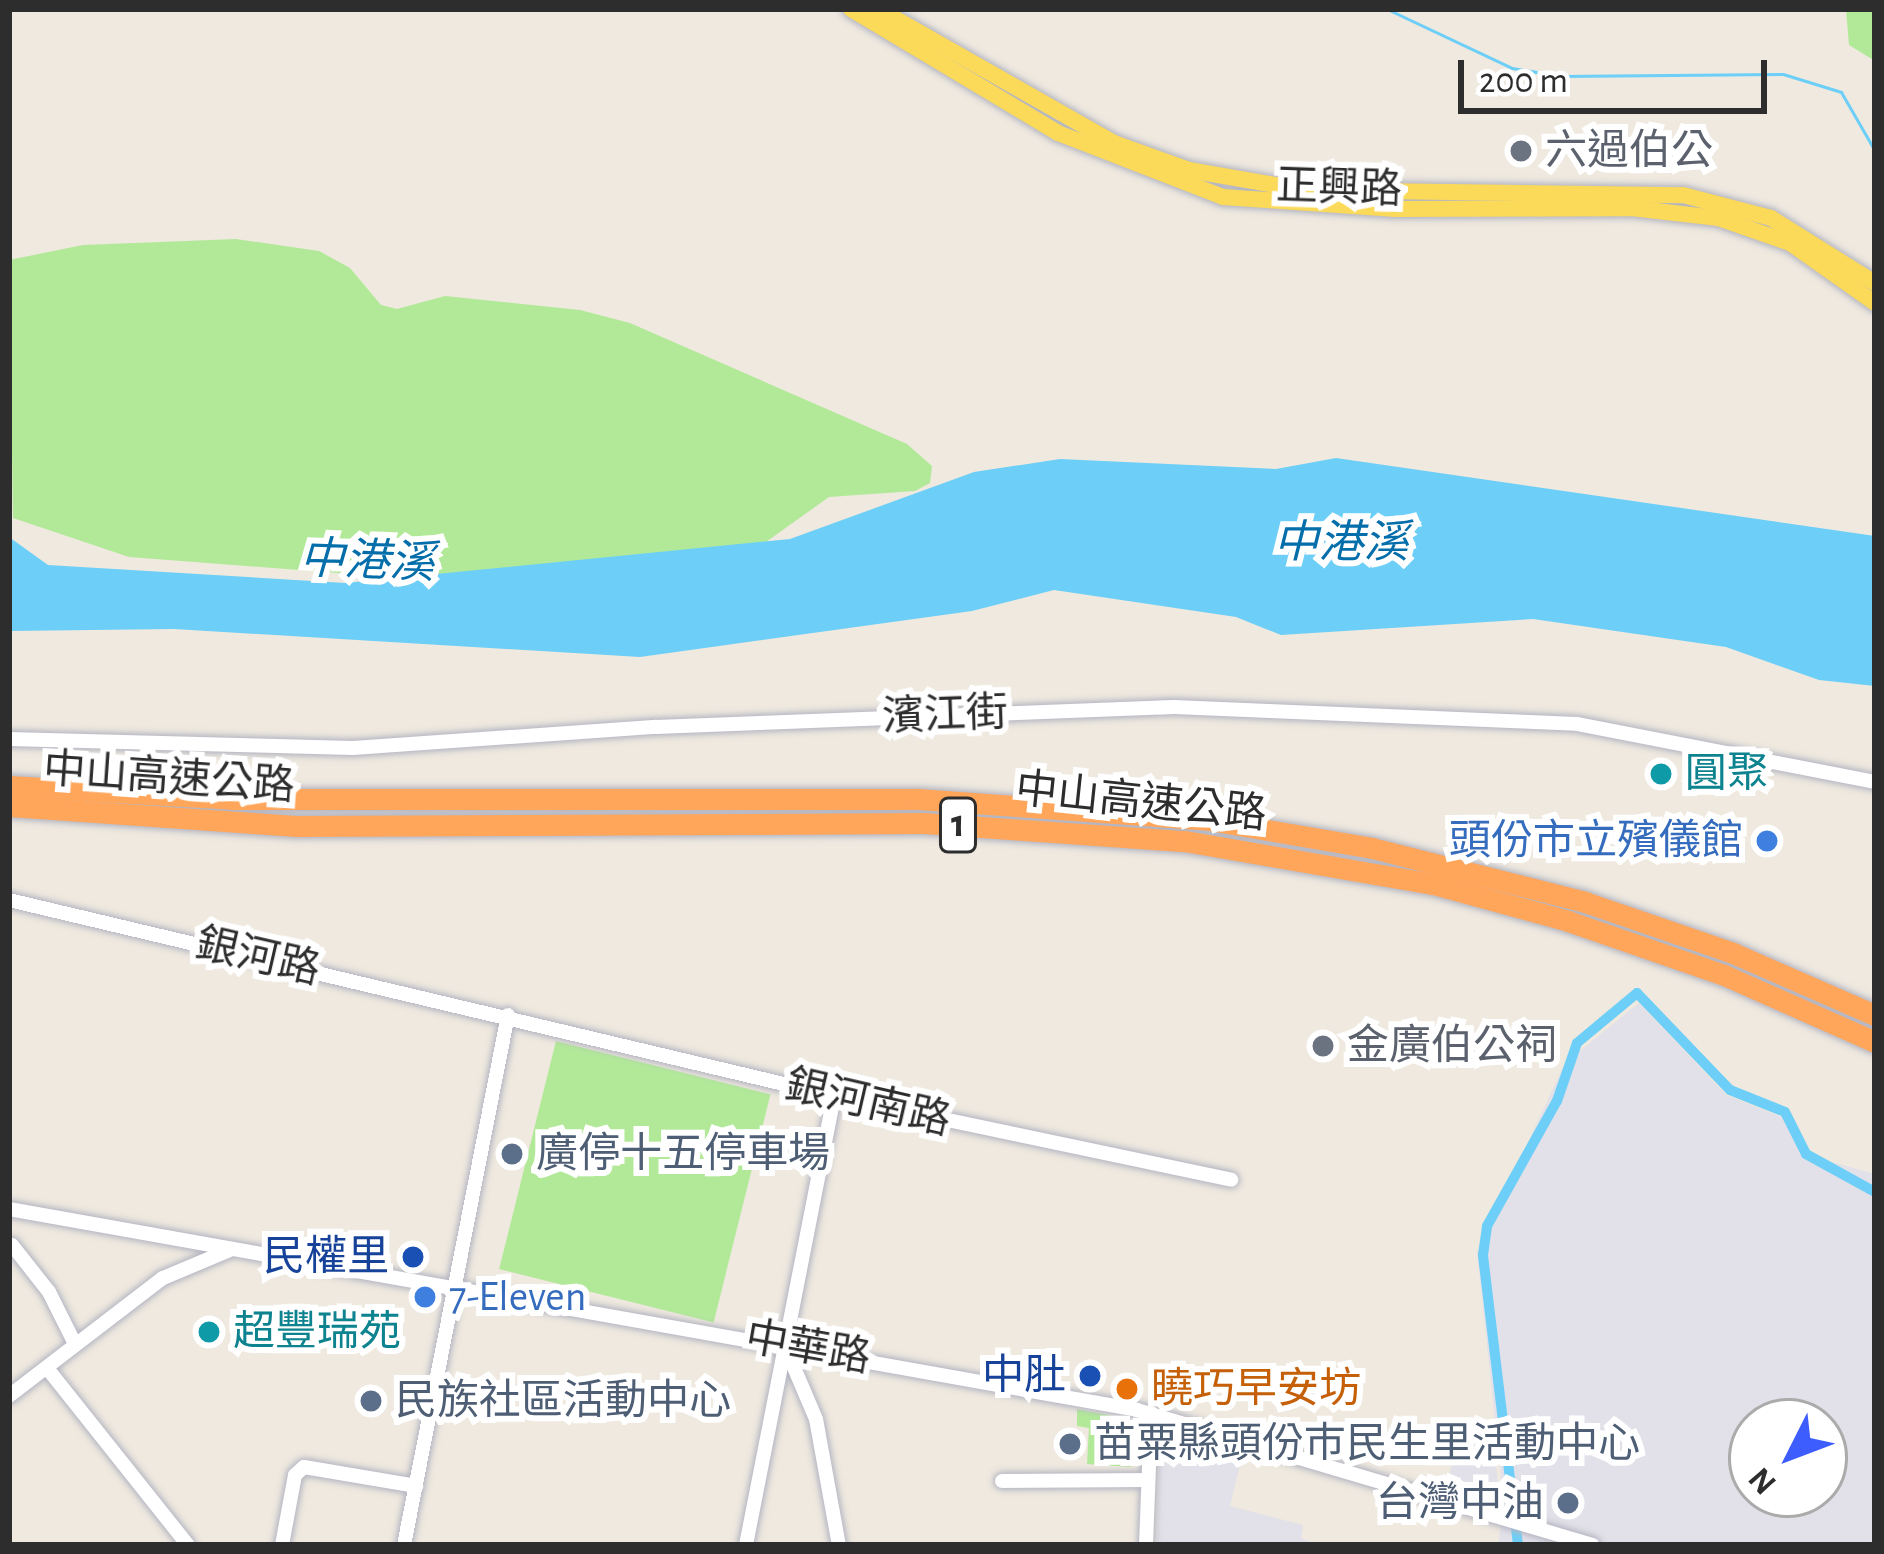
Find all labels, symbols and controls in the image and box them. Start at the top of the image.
scale bar [1464,36,1773,110]
text: 200 m [1479,63,1568,99]
place label: 六過伯公 [1545,126,1713,176]
marker: 六過伯公 [1508,138,1534,164]
street label: 正興路 [1275,161,1403,215]
water label: 中港溪 [1274,517,1408,571]
water label: 中港溪 [299,533,435,591]
street label: 濱江街 [881,688,1009,742]
street label: 中山高速公路 [42,744,296,812]
place label: 圓聚 [1685,749,1769,799]
marker: 圓聚 [1648,761,1674,787]
street label: 中山高速公路 [1013,764,1269,840]
road number: 1 [937,792,979,858]
place label: 頭份市立殯儀館 [1449,816,1743,866]
marker: 頭份市立殯儀館 [1754,828,1780,854]
street label: 銀河路 [191,918,325,996]
place label: 金廣伯公祠 [1347,1021,1557,1071]
marker: 金廣伯公祠 [1310,1033,1336,1059]
street label: 銀河南路 [780,1060,956,1146]
place label: 廣停十五停車場 [536,1129,830,1179]
marker: 廣停十五停車場 [499,1141,525,1167]
place label: 民權里 [263,1232,389,1282]
marker: 民權里 [400,1244,426,1270]
place label: 7-Eleven [449,1272,586,1322]
marker: 7-Eleven [412,1284,438,1310]
place label: 超豐瑞苑 [233,1307,401,1357]
street label: 中華路 [742,1312,874,1384]
marker: 超豐瑞苑 [196,1319,222,1345]
place label: 中肚 [982,1351,1066,1401]
marker: 中肚 [1077,1363,1103,1389]
place label: 曉巧早安坊 [1151,1364,1361,1414]
place label: 民族社區活動中心 [395,1376,731,1426]
marker: 曉巧早安坊 [1114,1376,1140,1402]
marker: 民族社區活動中心 [358,1388,384,1414]
north arrow [1728,1398,1848,1518]
place label: 苗粟縣頭份巿民生里活動中心 [1094,1419,1640,1469]
marker: 苗粟縣頭份巿民生里活動中心 [1057,1431,1083,1457]
text: N [1743,1461,1783,1500]
place label: 台灣中油 [1376,1478,1544,1528]
marker: 台灣中油 [1555,1490,1581,1516]

